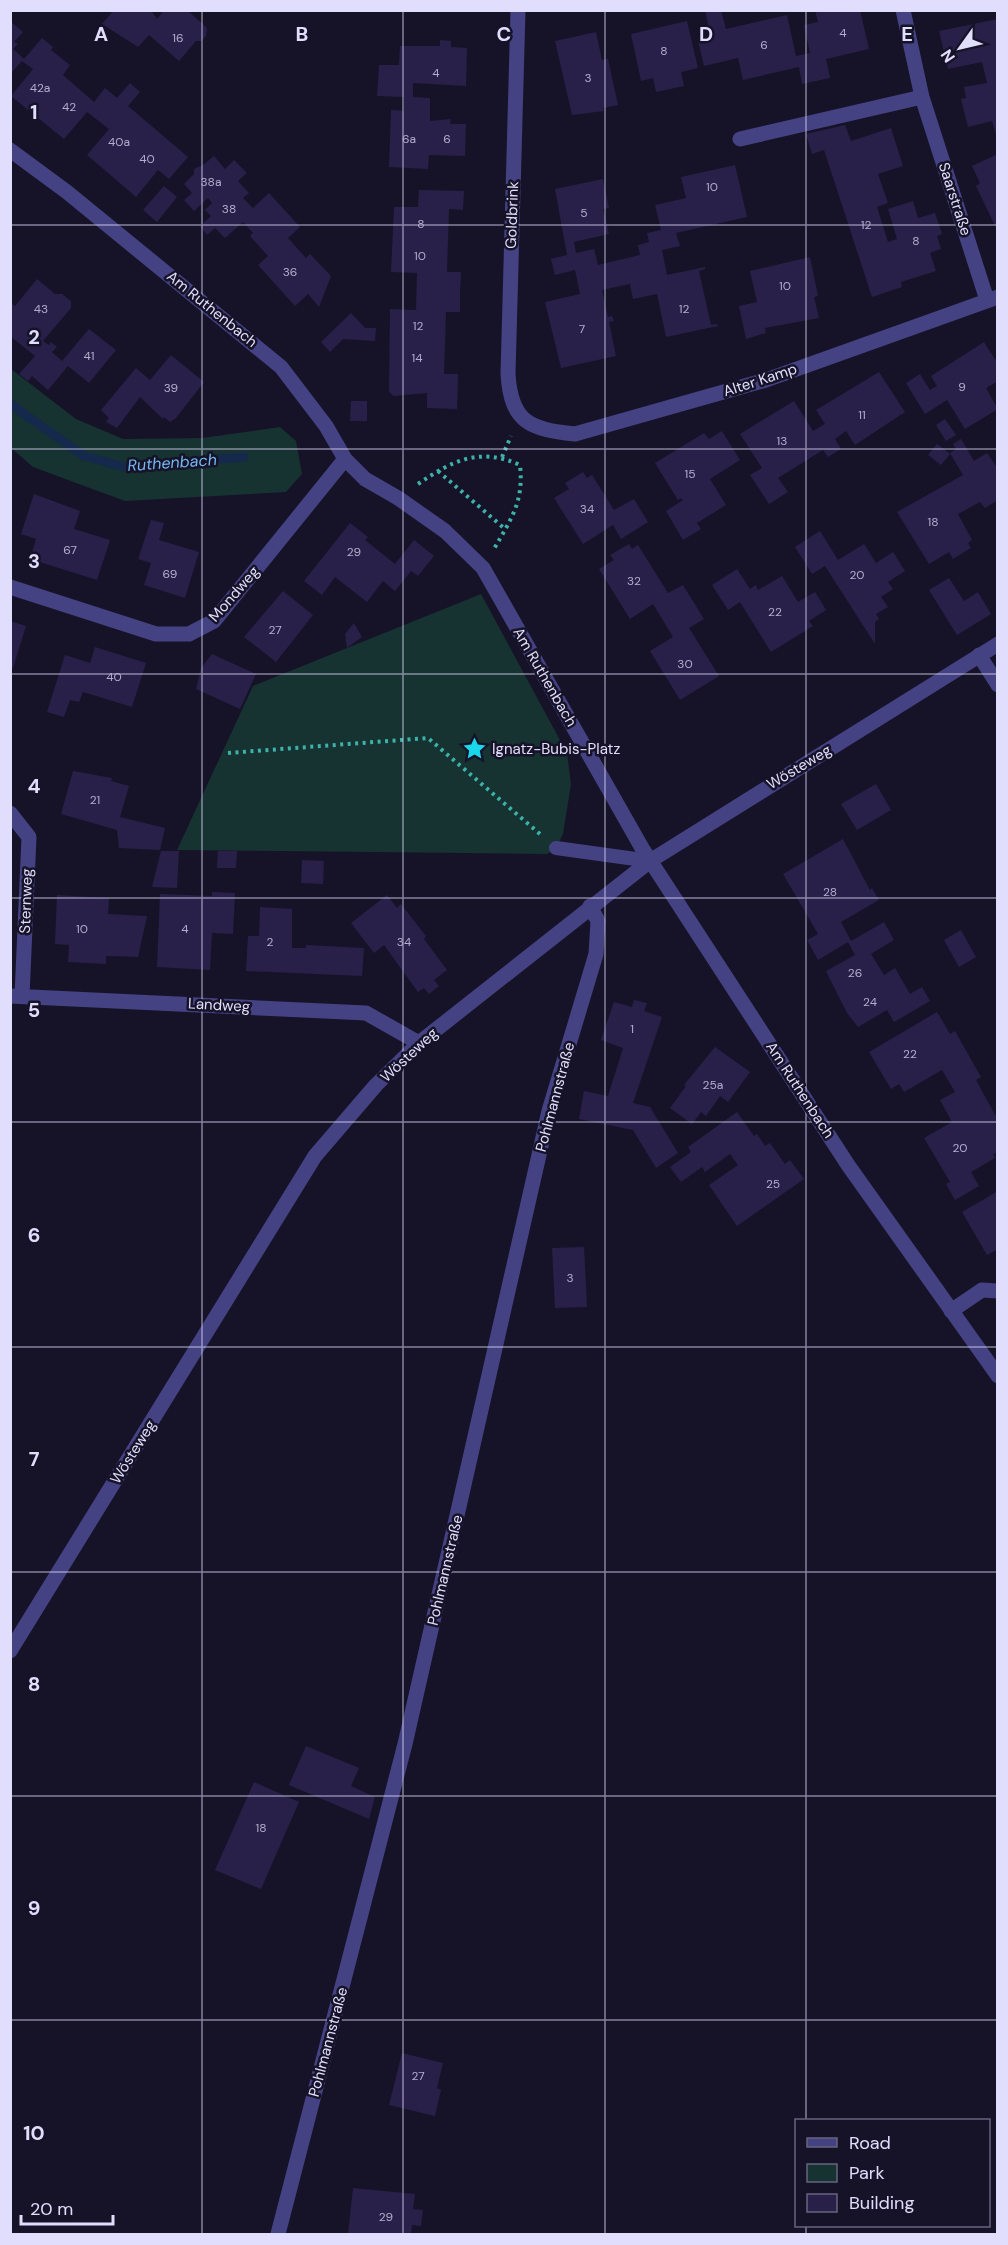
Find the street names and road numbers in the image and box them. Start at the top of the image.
street label: Saarstraße [934,160,976,238]
street label: Goldbrink [501,180,523,249]
street label: Am Ruthenbach [162,266,262,352]
street label: Alter Kamp [721,359,799,401]
street label: Mondweg [204,562,264,626]
street label: Am Ruthenbach [509,624,581,730]
street label: Wösteweg [763,740,835,794]
street label: Sternweg [15,868,37,934]
street label: Landweg [187,993,251,1017]
street label: Wösteweg [376,1023,442,1087]
street label: Am Ruthenbach [761,1038,839,1142]
street label: Pohlmannstraße [531,1040,579,1154]
street label: Wösteweg [106,1416,160,1488]
street label: Pohlmannstraße [423,1513,467,1627]
street label: Pohlmannstraße [304,1985,352,2099]

